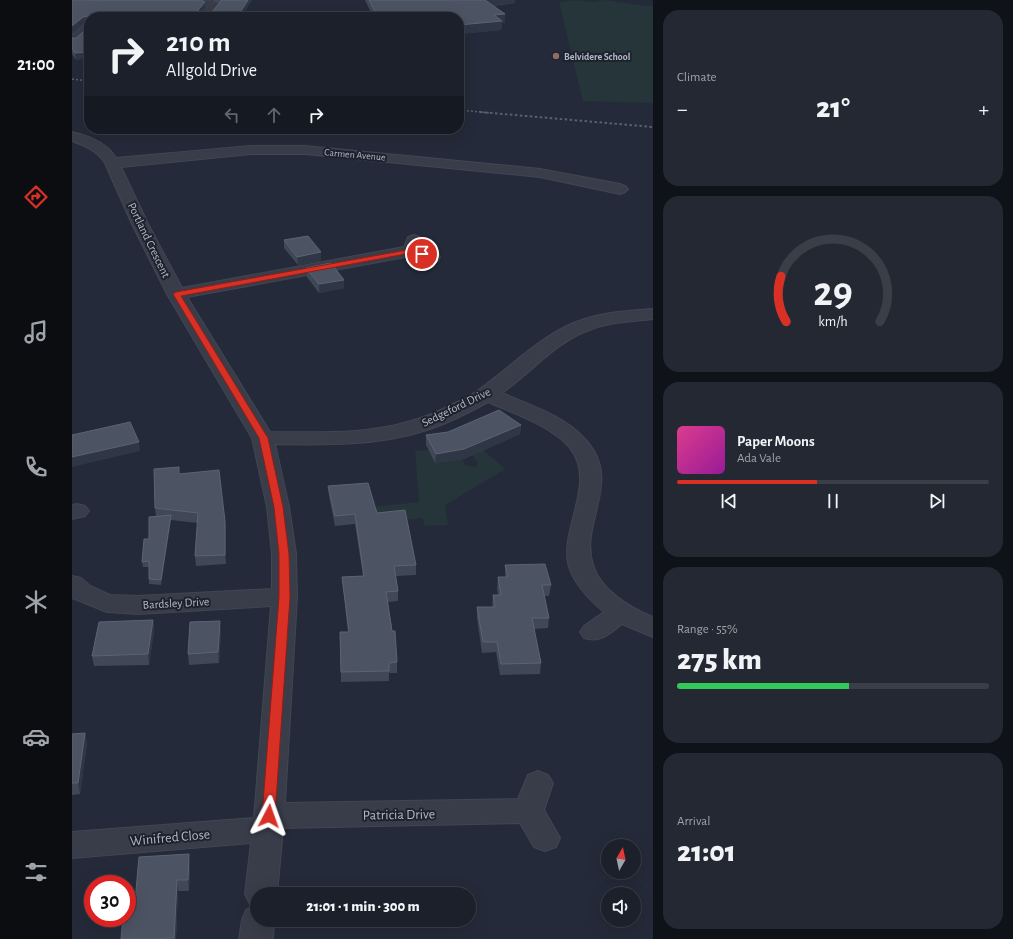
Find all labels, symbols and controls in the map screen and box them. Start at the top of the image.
icon: right [100,28,152,80]
text: 210 m [166,29,231,57]
marker: Belvidere School [551,51,561,61]
place label: Belvidere School [564,52,630,62]
text: 21:00 [17,56,55,74]
text: Allgold Drive [166,62,257,80]
text: Climate [677,71,716,84]
text: 21° [816,93,850,123]
text: − [677,98,688,120]
text: + [978,98,989,120]
icon: left [221,104,243,126]
icon: ahead [263,104,285,126]
icon: right [305,104,327,126]
street label: Carmen Avenue [324,147,386,163]
icon: directions [22,183,50,211]
street label: Portland Crescent [126,201,172,280]
pin [405,237,439,271]
icon: arrive [411,243,433,265]
text: 29 [813,271,853,312]
text: km/h [818,314,848,328]
icon: music [22,318,50,346]
street label: Sedgeford Drive [420,385,492,429]
text: Paper Moons [737,434,815,449]
text: Ada Vale [737,452,781,465]
icon: phone [22,453,50,481]
icon: previous [718,490,740,512]
icon: pause [822,490,844,512]
icon: next [926,490,948,512]
icon: climate [22,588,50,616]
street label: Bardsley Drive [142,595,210,612]
text: Range · 55% [677,623,738,636]
text: 275 km [677,645,762,675]
icon: car [22,723,50,751]
position arrow [248,795,290,837]
street label: Patricia Drive [363,807,435,823]
text: Arrival [677,815,710,828]
street label: Winifred Close [129,828,211,848]
text: 21:01 [677,837,736,867]
north arrow [601,839,641,879]
map controls [601,839,641,927]
icon: filters [22,858,50,886]
speed limit sign: 30 [84,875,136,927]
button: sound [601,887,641,927]
text: 21:01 · 1 min · 300 m [306,899,420,914]

